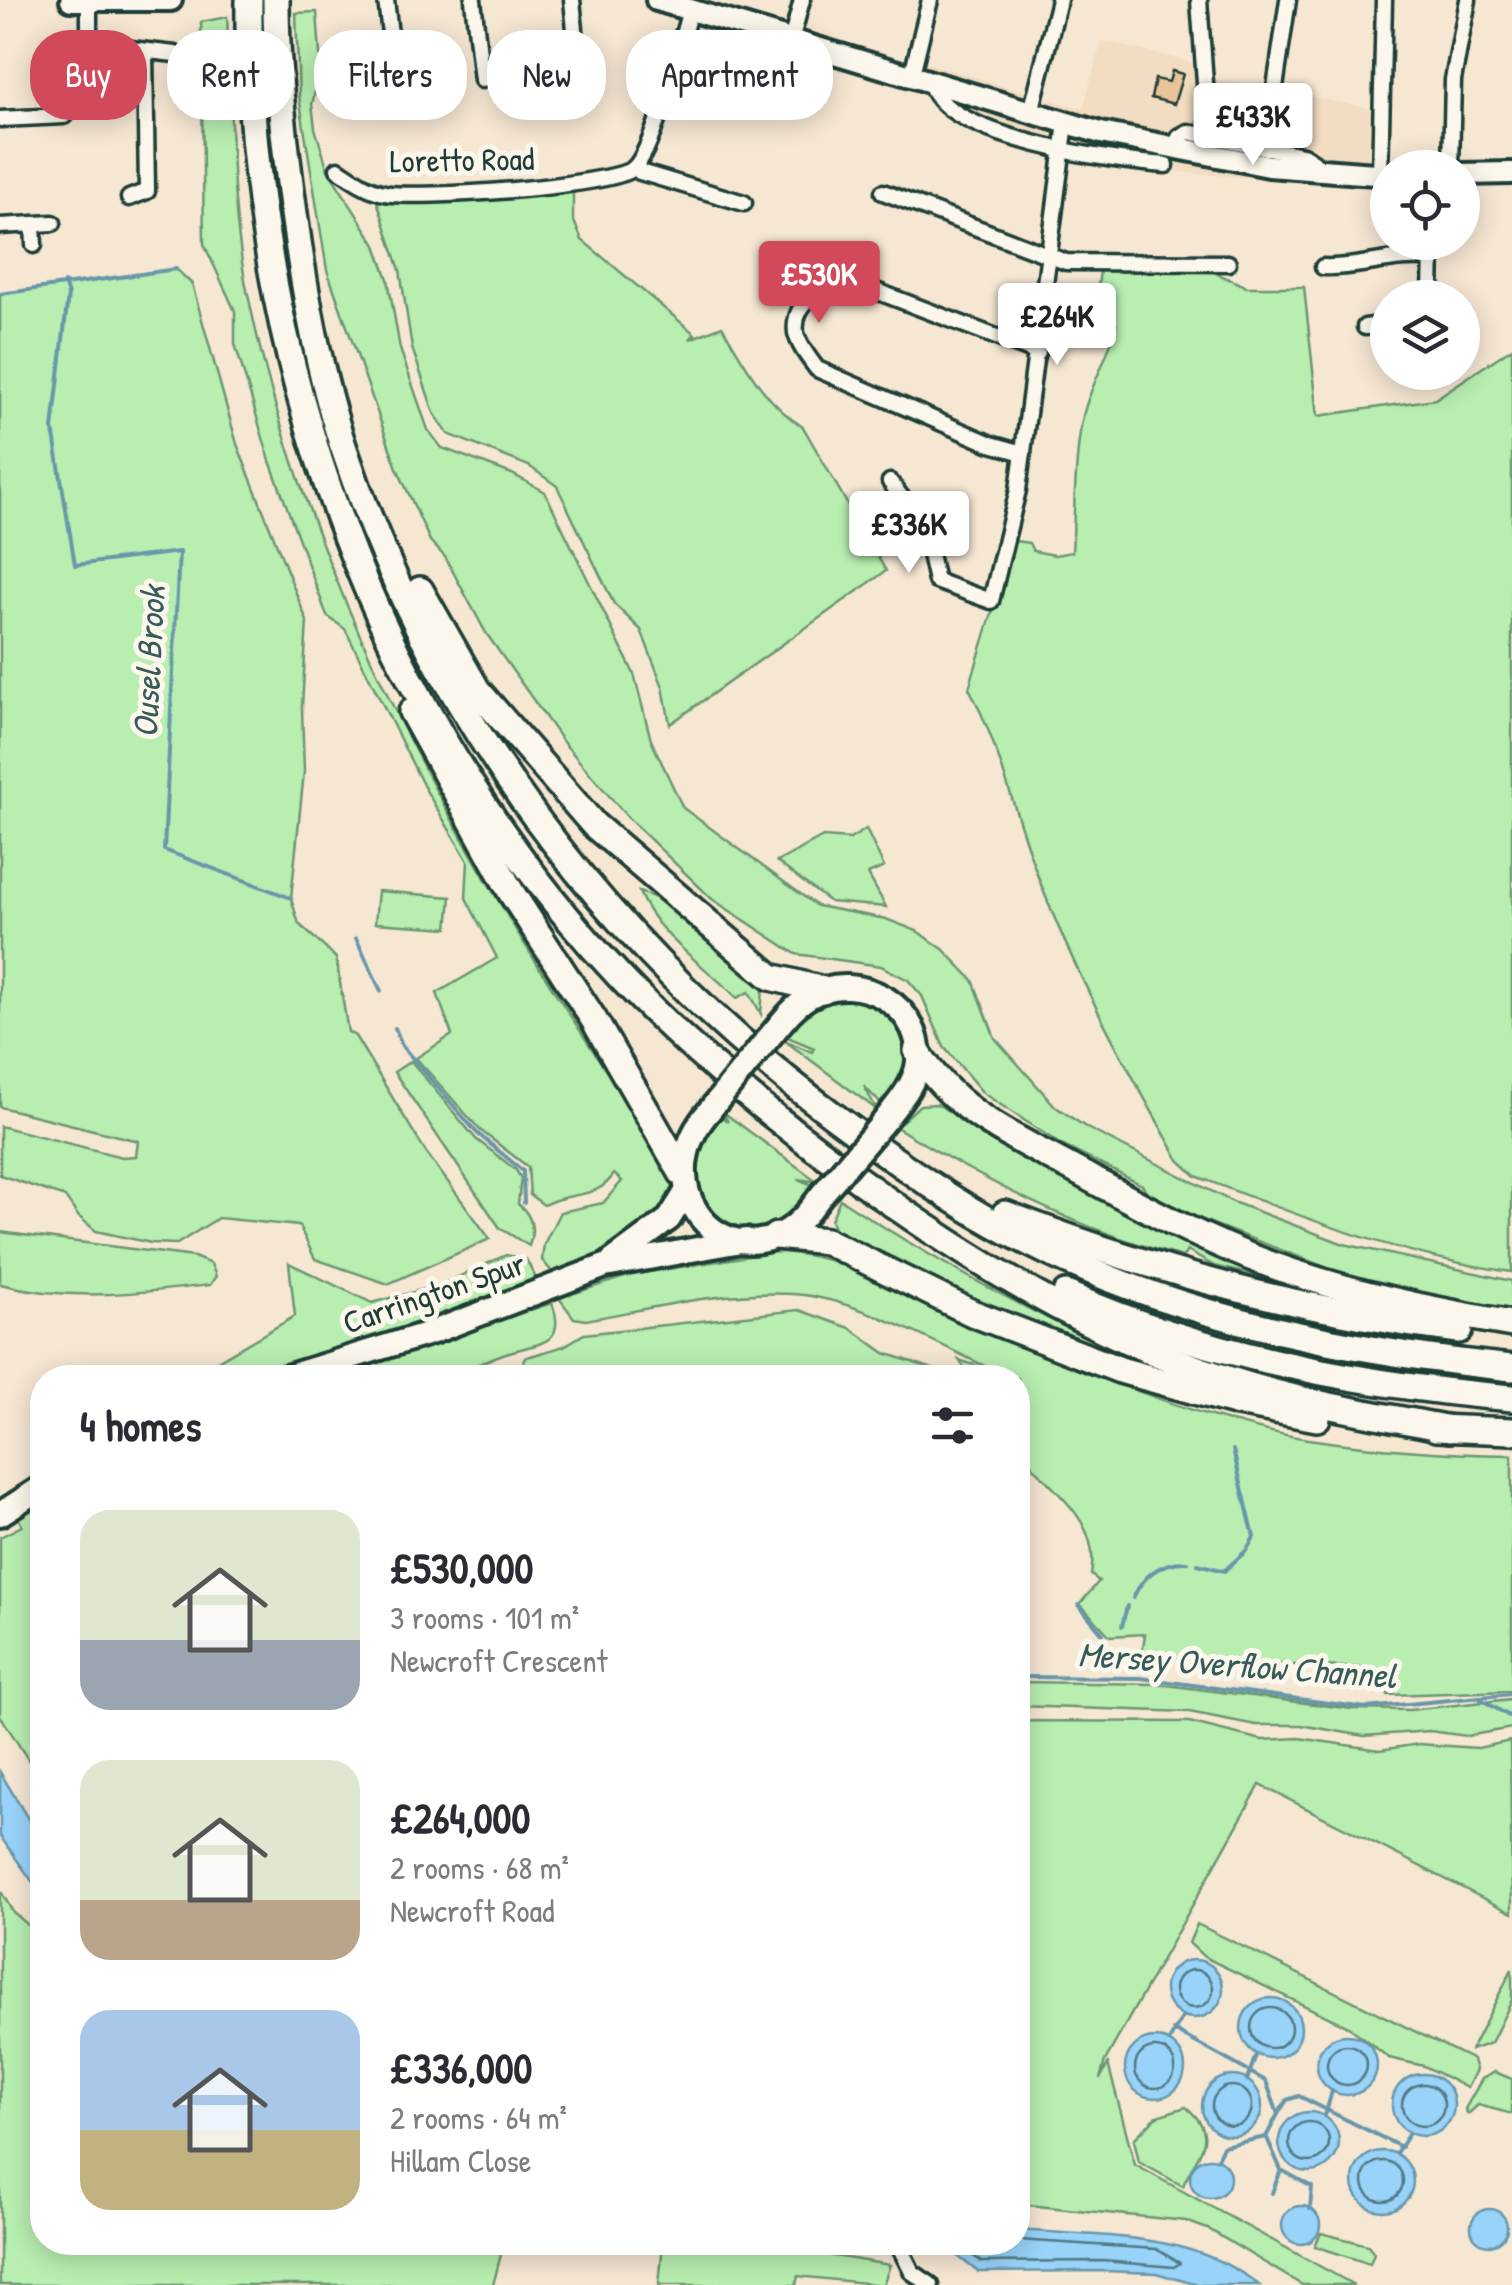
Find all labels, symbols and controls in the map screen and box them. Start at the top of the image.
chip: Buy [30,30,147,120]
chip: Rent [167,30,294,120]
chip: Filters [314,30,467,120]
chip: New [487,30,606,120]
chip: Apartment [626,30,833,120]
pin: £433K [1183,83,1323,168]
text: £433K [1215,94,1291,137]
street label: Loretto Road [389,137,535,182]
map controls [1370,150,1480,390]
button: locate [1370,150,1480,260]
pin: £530K [749,241,889,326]
text: £530K [781,252,857,295]
button: layers [1370,280,1480,390]
pin: £264K [987,283,1127,368]
text: £264K [1020,294,1094,337]
pin: £336K [839,491,979,576]
text: £336K [871,502,947,545]
water label: Ousel Brook [121,581,176,739]
street label: Carrington Spur [337,1241,531,1344]
text: 4 homes [80,1397,201,1454]
icon: filters [925,1398,980,1453]
text: £530,000 [390,1539,533,1596]
icon: home [160,1550,280,1670]
text: 3 rooms · 101 m² [390,1596,579,1639]
water label: Mersey Overflow Channel [1077,1630,1399,1699]
text: Newcroft Crescent [390,1639,608,1682]
text: £264,000 [390,1789,530,1846]
icon: home [160,1800,280,1920]
text: 2 rooms · 68 m² [390,1846,569,1889]
text: Newcroft Road [390,1889,555,1932]
text: £336,000 [390,2039,532,2096]
icon: home [160,2050,280,2170]
text: 2 rooms · 64 m² [390,2096,567,2139]
text: Hillam Close [390,2139,532,2182]

